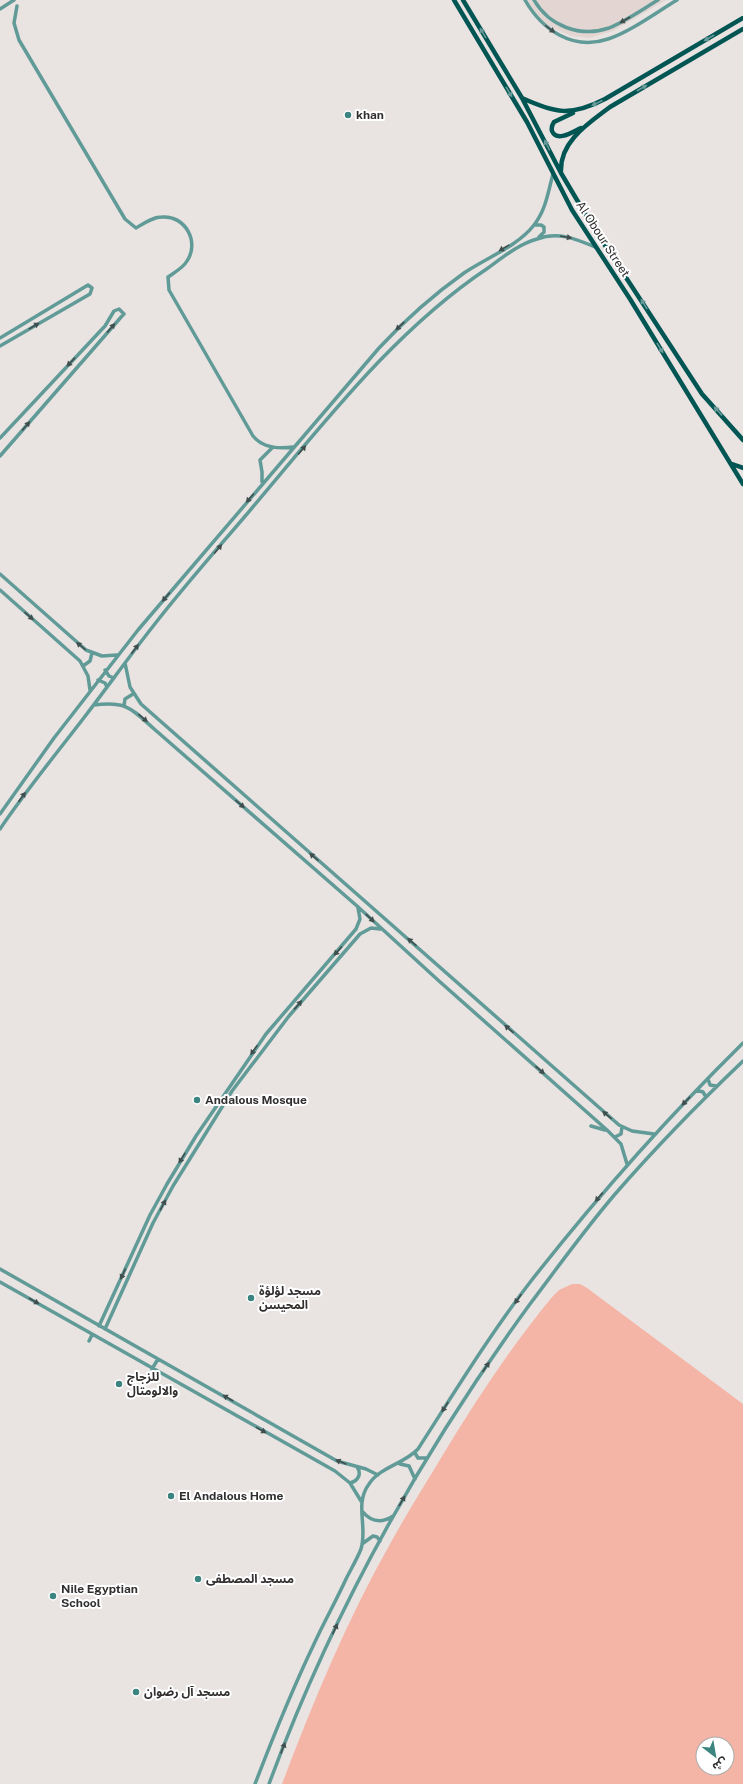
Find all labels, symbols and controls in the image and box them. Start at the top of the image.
one-way arrow [619,16,631,23]
one-way arrow [544,25,555,34]
one-way arrow [479,27,486,39]
one-way arrow [703,34,715,41]
one-way arrow [636,85,648,92]
one-way arrow [505,86,512,98]
one-way arrow [591,100,603,106]
place label: khan [356,108,384,122]
marker: khan [343,110,353,120]
one-way arrow [544,140,550,151]
street label: Al Obour Street [573,199,633,280]
one-way arrow [560,234,572,240]
one-way arrow [498,245,510,252]
one-way arrow [640,299,648,309]
one-way arrow [395,321,405,331]
one-way arrow [28,322,40,329]
one-way arrow [106,324,115,333]
one-way arrow [656,343,664,353]
one-way arrow [66,357,76,367]
one-way arrow [713,406,722,416]
one-way arrow [21,421,30,432]
one-way arrow [297,444,306,455]
one-way arrow [245,492,254,503]
one-way arrow [213,544,222,554]
one-way arrow [161,592,170,602]
one-way arrow [24,611,34,620]
one-way arrow [76,641,86,650]
one-way arrow [131,644,140,655]
one-way arrow [137,714,148,723]
one-way arrow [18,791,26,802]
one-way arrow [235,800,246,809]
one-way arrow [309,852,320,861]
one-way arrow [365,913,375,922]
one-way arrow [407,938,417,947]
one-way arrow [334,945,343,956]
one-way arrow [294,999,303,1010]
one-way arrow [503,1025,514,1034]
one-way arrow [250,1044,258,1055]
one-way arrow [534,1065,545,1074]
place label: Andalous Mosque [205,1093,307,1107]
marker: Andalous Mosque [192,1095,202,1105]
one-way arrow [681,1096,691,1106]
one-way arrow [601,1110,612,1119]
one-way arrow [179,1152,186,1164]
one-way arrow [594,1192,603,1203]
one-way arrow [160,1199,167,1211]
one-way arrow [120,1268,126,1279]
place label: مسجد لؤلؤة المحيسن [259,1284,321,1312]
marker: مسجد لؤلؤة المحيسن [246,1293,256,1303]
one-way arrow [514,1294,522,1304]
one-way arrow [28,1298,40,1305]
one-way arrow [482,1361,489,1373]
place label: للزجاج والالومتال [127,1370,178,1398]
marker: للزجاج والالومتال [114,1379,124,1389]
one-way arrow [222,1395,234,1402]
one-way arrow [442,1401,449,1413]
one-way arrow [255,1426,267,1433]
one-way arrow [335,1459,347,1465]
place label: El Andalous Home [179,1489,283,1503]
marker: El Andalous Home [166,1491,176,1501]
one-way arrow [398,1495,405,1507]
place label: مسجد المصطفى [206,1572,294,1586]
marker: مسجد المصطفى [193,1574,203,1584]
place label: Nile Egyptian School [61,1582,138,1610]
marker: Nile Egyptian School [48,1591,58,1601]
one-way arrow [332,1623,338,1634]
place label: مسجد آل رضوان [144,1685,230,1699]
marker: مسجد آل رضوان [131,1687,141,1697]
north arrow [695,1736,735,1776]
one-way arrow [280,1741,286,1753]
text: ش [710,1755,730,1774]

